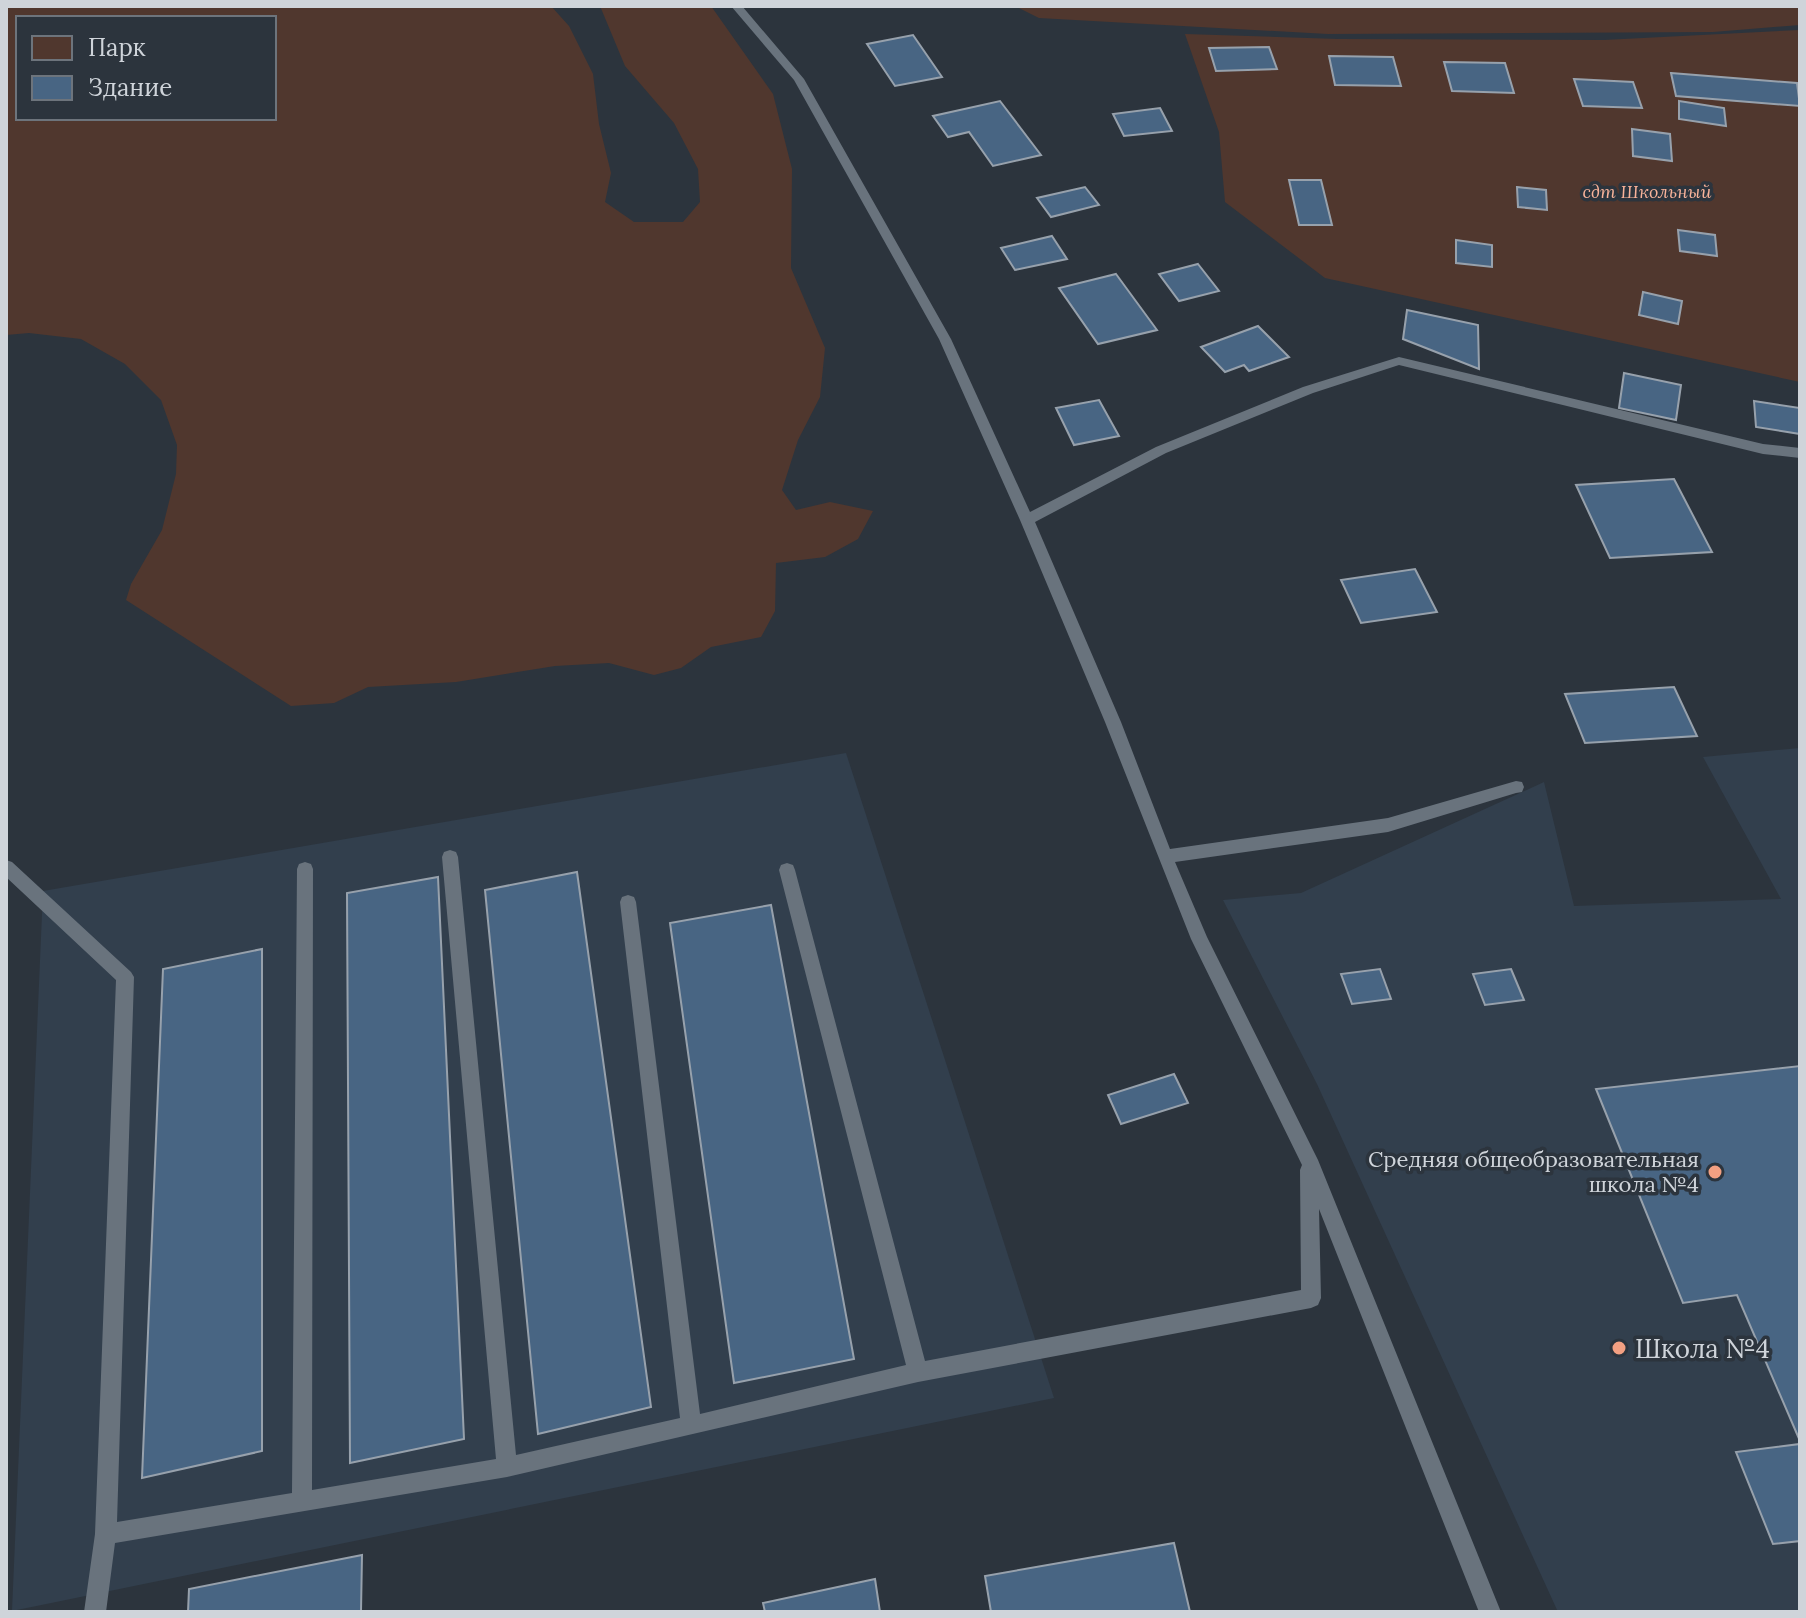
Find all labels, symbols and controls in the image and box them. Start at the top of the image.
legend [16,16,276,120]
text: Парк [88,32,146,63]
text: Здание [88,72,172,103]
park label: сдт Школьный [1583,180,1712,203]
place label: Средняя общеобразовательная школа №4 [1368,1145,1699,1198]
marker: Средняя общеобразовательная школа №4 [1706,1163,1724,1181]
place label: Школа №4 [1635,1332,1770,1365]
marker: Школа №4 [1610,1339,1628,1357]

